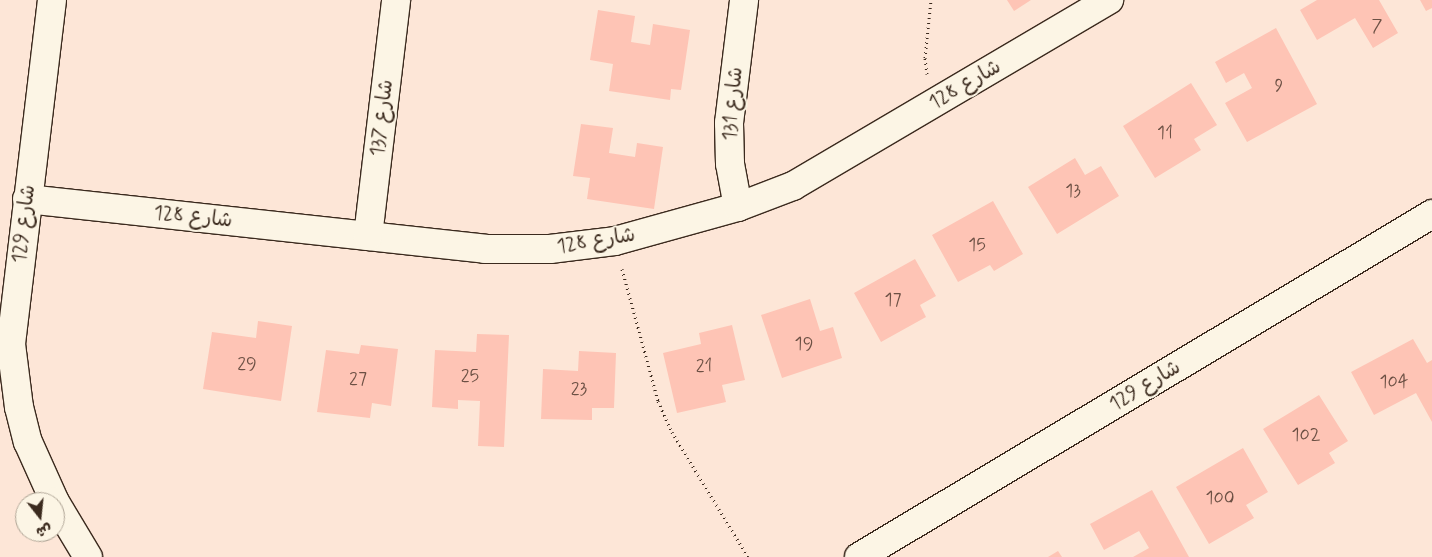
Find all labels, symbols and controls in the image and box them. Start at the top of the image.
house number: 7 [1372,15,1382,37]
street label: شارع 128 [925,55,1005,115]
street label: شارع 131 [718,66,748,142]
house number: 9 [1275,75,1283,97]
street label: شارع 137 [365,78,399,158]
house number: 11 [1157,122,1173,144]
house number: 13 [1065,180,1081,202]
street label: شارع 129 [7,183,41,265]
street label: شارع 128 [152,201,234,233]
street label: شارع 128 [555,223,637,259]
house number: 15 [968,234,986,256]
house number: 17 [884,289,902,311]
house number: 19 [795,333,813,355]
house number: 29 [237,353,257,375]
house number: 21 [696,355,712,377]
street label: شارع 129 [1105,355,1185,417]
house number: 25 [461,365,479,387]
house number: 27 [349,368,367,390]
house number: 104 [1380,371,1408,393]
house number: 23 [571,378,587,400]
house number: 102 [1291,424,1321,446]
house number: 100 [1205,487,1235,509]
north arrow [15,492,65,542]
text: ش [34,520,54,541]

